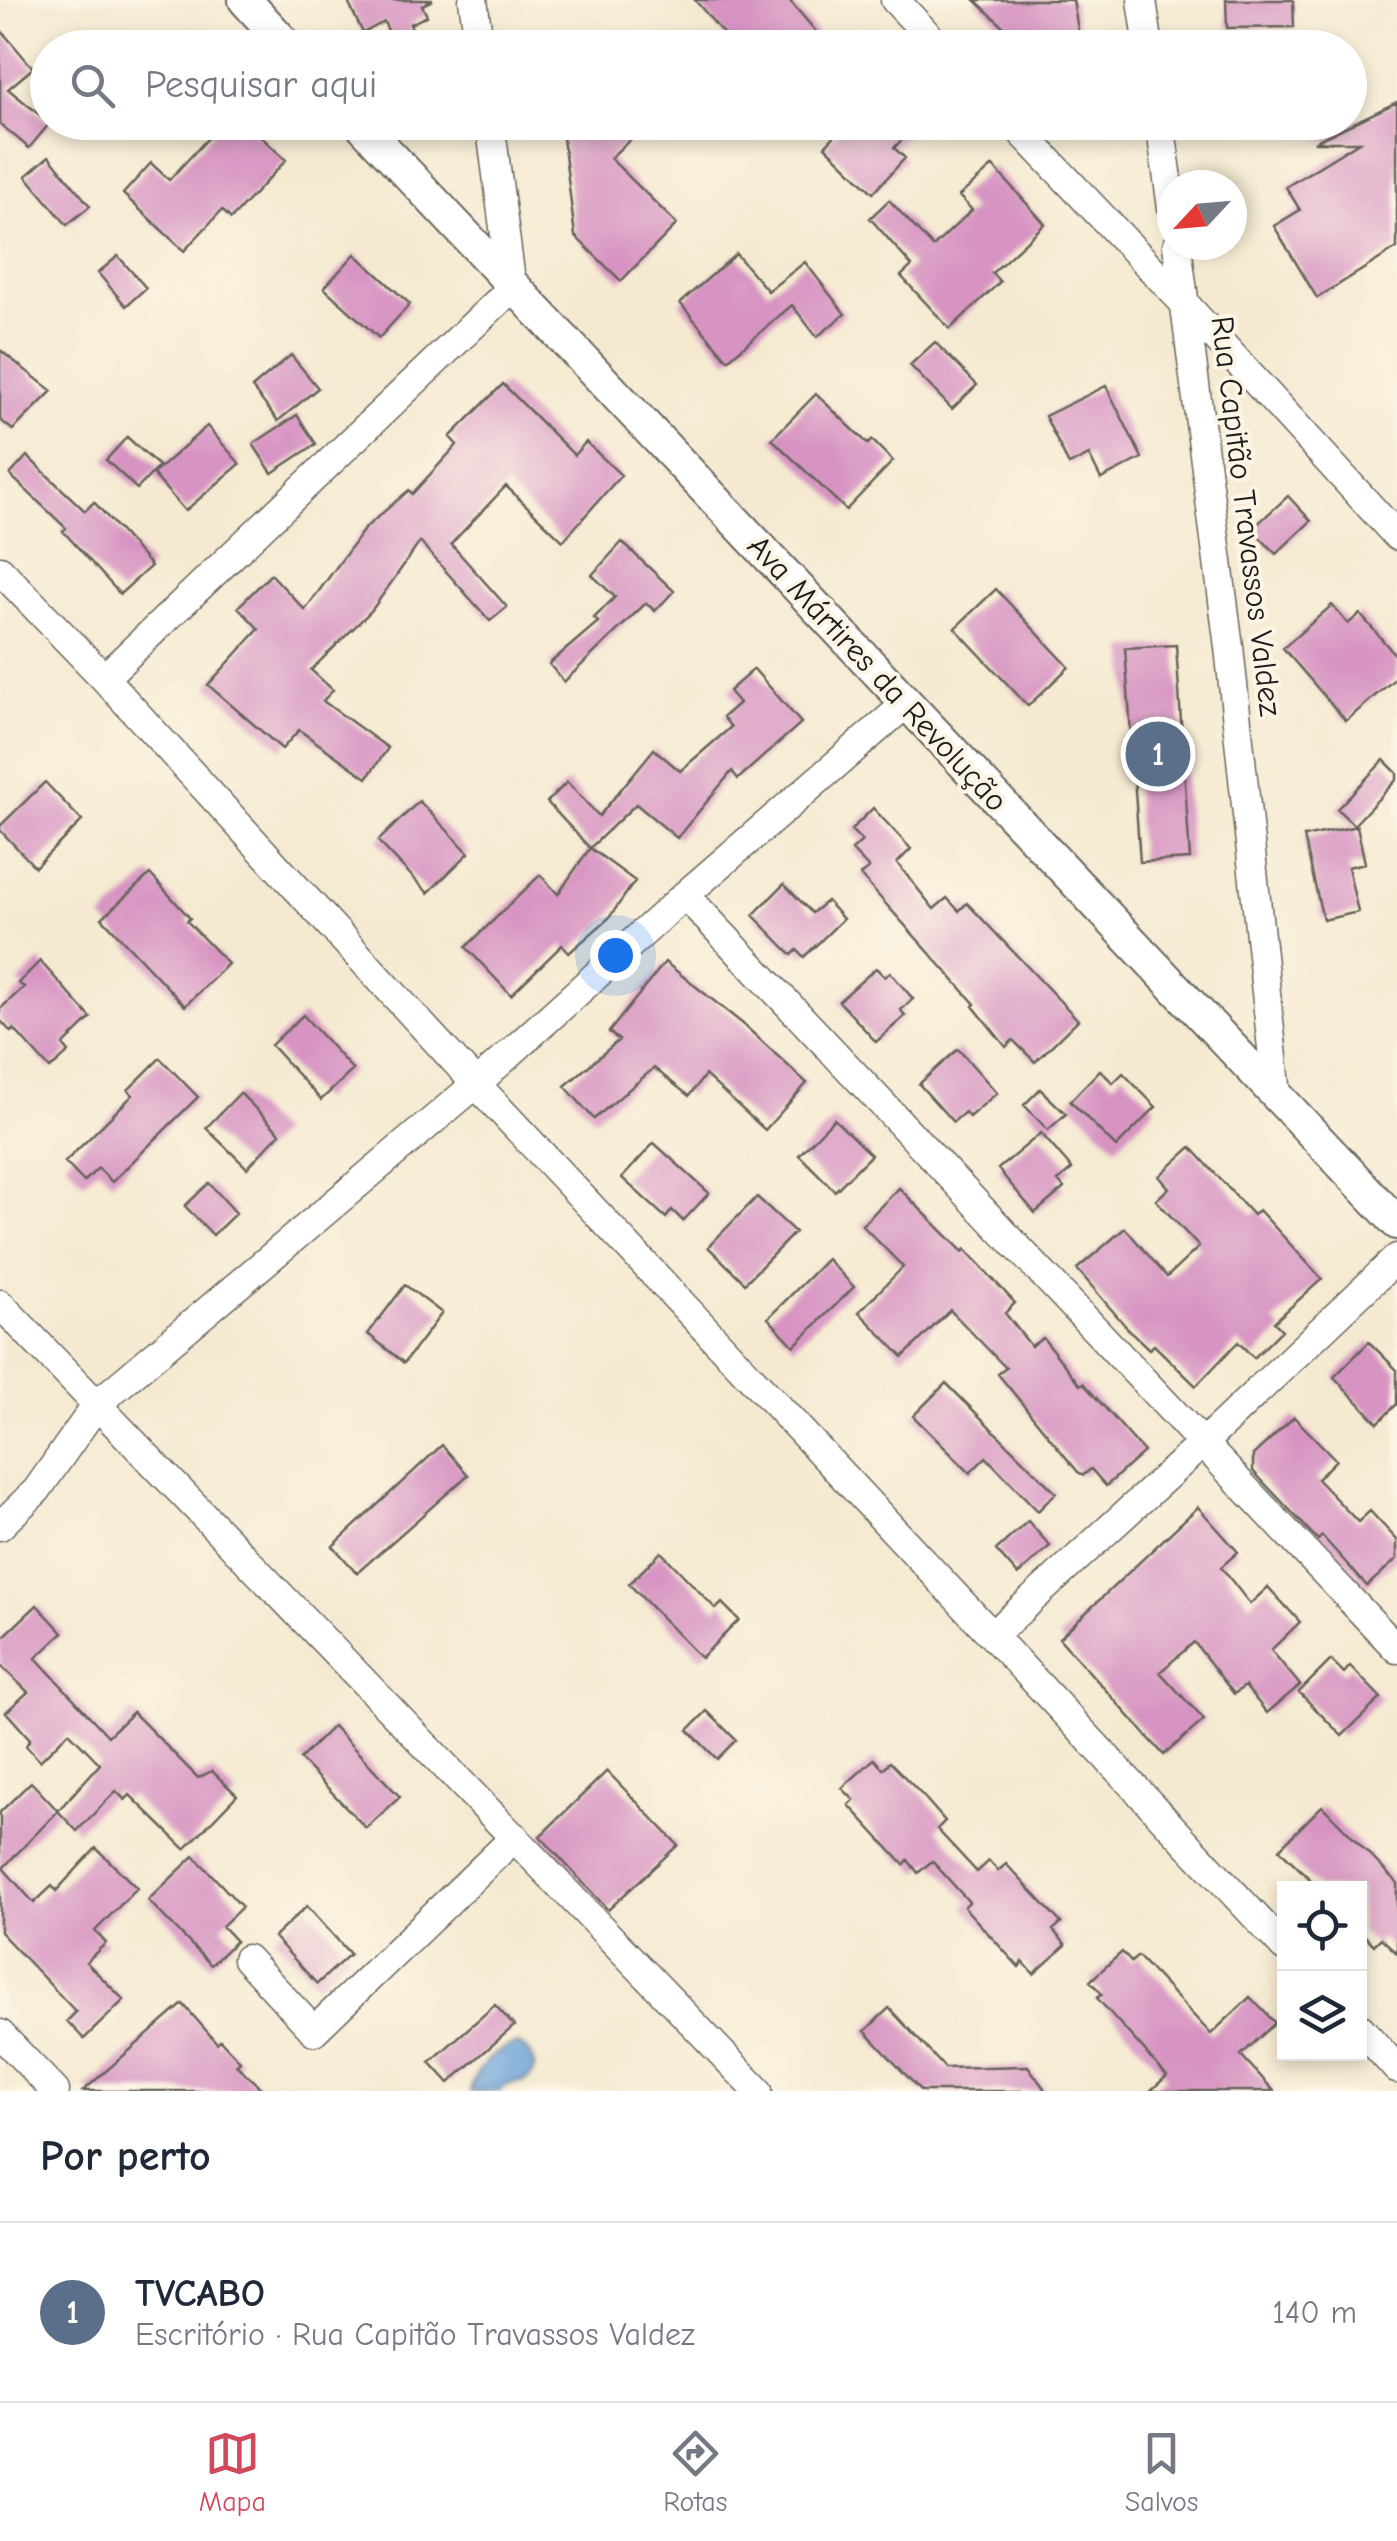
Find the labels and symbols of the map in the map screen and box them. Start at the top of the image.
north arrow [1157,170,1247,260]
street label: Rua Capitão Travassos Valdez [1204,314,1289,718]
street label: Ava Mártires da Revolução [740,528,1015,819]
pin: 1 [1126,716,1190,792]
your location [590,930,641,981]

